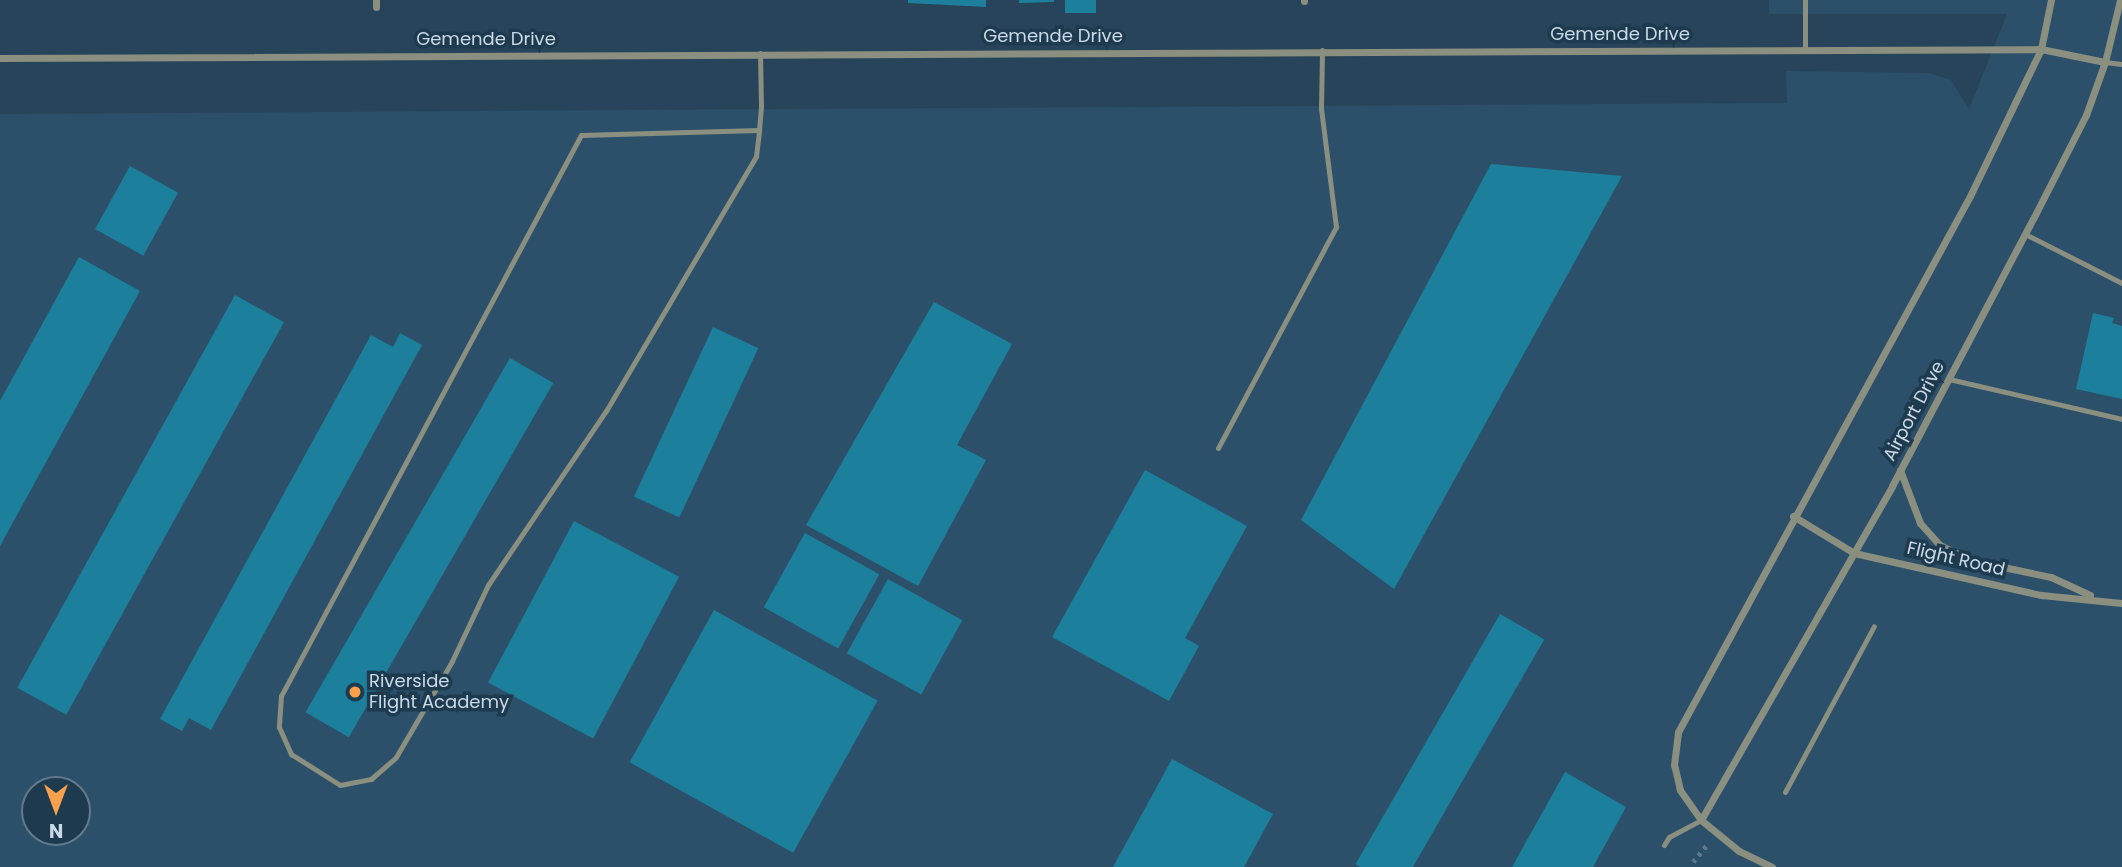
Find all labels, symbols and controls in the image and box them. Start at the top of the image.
street label: Gemende Drive [1550,23,1690,45]
street label: Gemende Drive [983,25,1123,47]
street label: Gemende Drive [416,28,556,50]
street label: Airport Drive [1879,357,1949,465]
street label: Flight Road [1905,537,2007,581]
place label: Riverside Flight Academy [369,671,509,714]
marker: Riverside Flight Academy [347,684,363,700]
north arrow [21,776,91,846]
text: N [49,817,63,844]

